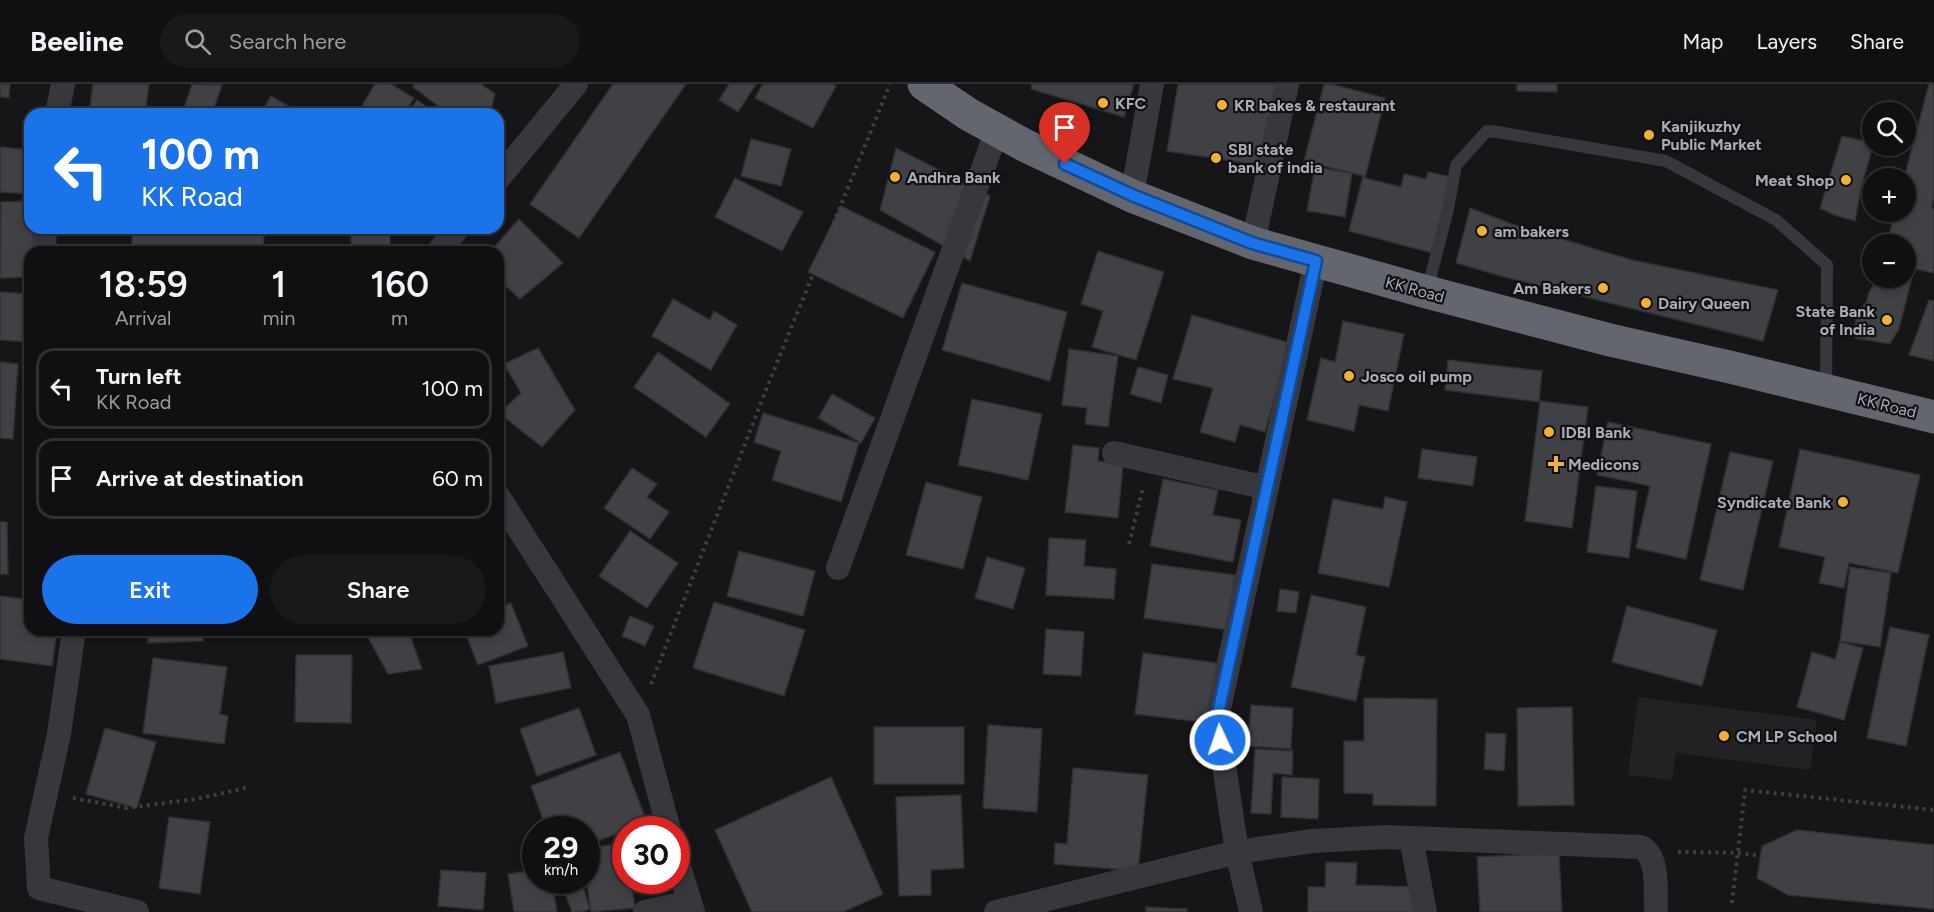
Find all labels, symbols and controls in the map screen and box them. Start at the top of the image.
search box [160,14,580,68]
text: Beeline [30,24,124,58]
icon: search [181,25,214,58]
text: Search here [229,28,346,55]
text: Map [1683,29,1723,54]
text: Layers [1756,29,1817,54]
text: Share [1850,29,1904,54]
place label: KFC [1115,94,1147,113]
marker: KFC [1096,96,1110,110]
place label: KR bakes & restaurant [1234,96,1396,115]
marker: KR bakes & restaurant [1215,98,1229,112]
pin [1039,102,1090,164]
map controls [1862,102,1916,288]
button: search [1862,102,1916,156]
icon: arrive [1048,111,1081,144]
place label: Kanjikuzhy Public Market [1661,117,1762,154]
marker: Kanjikuzhy Public Market [1642,128,1656,142]
text: 100 m [141,129,260,180]
icon: left [42,132,120,210]
place label: SBI state bank of india [1228,140,1322,177]
marker: SBI state bank of india [1209,151,1223,165]
place label: Andhra Bank [907,168,1001,187]
button: + [1862,168,1916,222]
marker: Andhra Bank [888,170,902,184]
place label: Meat Shop [1755,171,1834,190]
marker: Meat Shop [1839,173,1853,187]
text: KK Road [141,180,243,213]
place label: am bakers [1494,222,1569,241]
marker: am bakers [1475,224,1489,238]
button: − [1862,234,1916,288]
text: 18:59 [99,263,188,306]
text: 1 [271,263,286,306]
text: 160 [370,263,429,306]
street label: KK Road [1383,273,1446,306]
place label: Am Bakers [1513,279,1592,298]
marker: Am Bakers [1596,281,1610,295]
place label: Dairy Queen [1658,294,1750,313]
marker: Dairy Queen [1639,296,1653,310]
place label: State Bank of India [1795,302,1875,339]
text: Arrival [115,306,171,330]
text: min [262,306,295,330]
text: m [391,306,408,330]
marker: State Bank of India [1880,313,1894,327]
text: Turn left [96,363,182,390]
place label: Josco oil pump [1361,367,1472,386]
marker: Josco oil pump [1342,369,1356,383]
icon: left [45,372,78,405]
text: 100 m [422,375,483,402]
street label: KK Road [1855,389,1918,422]
text: KK Road [96,390,171,414]
place label: IDBI Bank [1561,423,1631,442]
marker: IDBI Bank [1542,425,1556,439]
place label: Medicons [1568,455,1639,474]
marker: Medicons [1549,457,1563,471]
icon: arrive [45,462,78,495]
text: Arrive at destination [96,465,304,492]
text: 60 m [432,465,483,492]
place label: Syndicate Bank [1717,493,1831,512]
marker: Syndicate Bank [1836,495,1850,509]
button: Exit [42,555,258,624]
button: Share [270,555,486,624]
position arrow [1188,708,1252,772]
place label: CM LP School [1736,727,1837,746]
marker: CM LP School [1717,729,1731,743]
speed limit sign: 30 [612,816,690,894]
text: 29 [544,829,578,866]
text: km/h [544,861,578,879]

